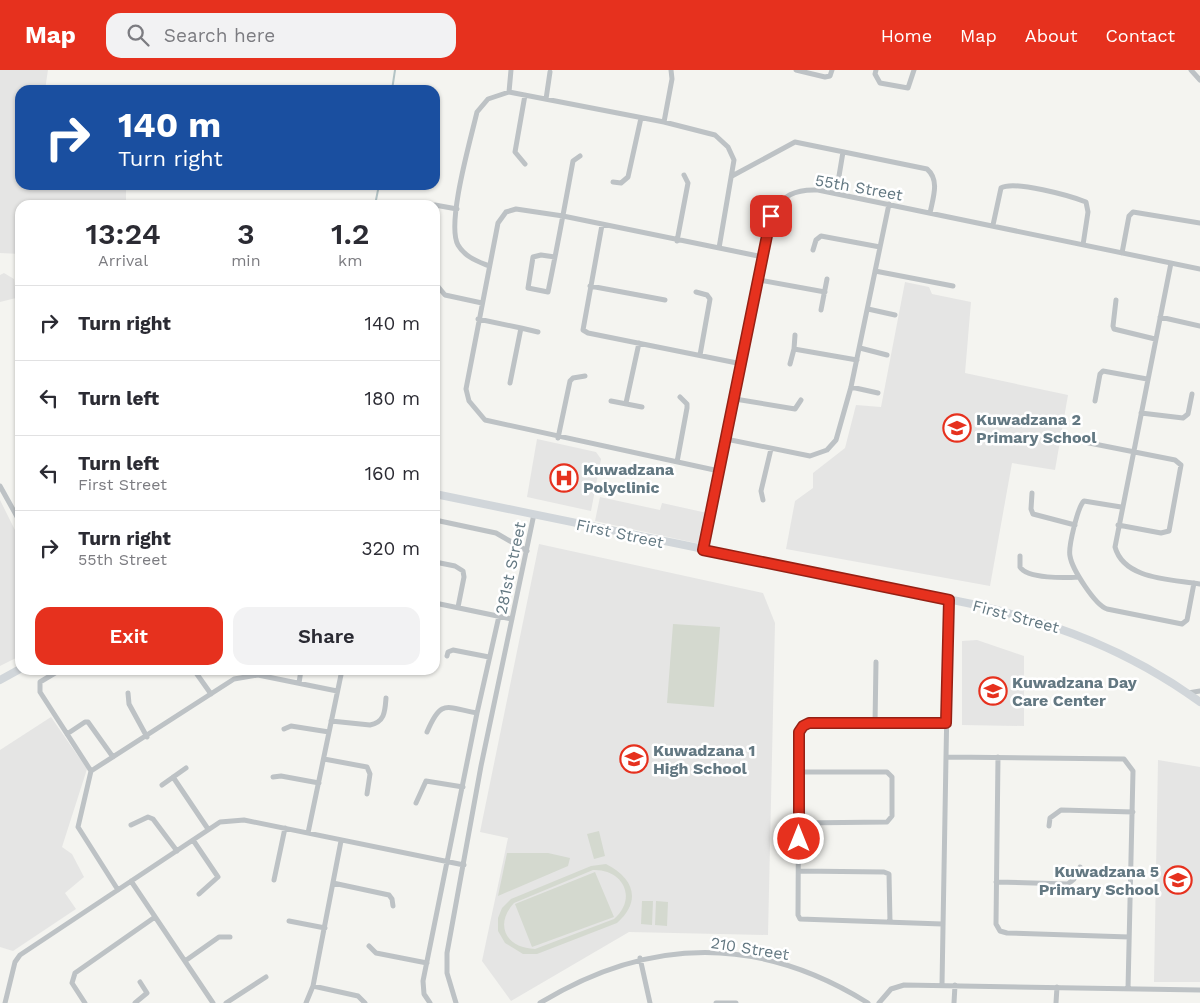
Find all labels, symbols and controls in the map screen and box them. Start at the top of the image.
search box [106,13,456,58]
text: Map [25,21,76,49]
icon: search [124,21,152,49]
text: Search here [164,24,275,47]
text: Home [881,25,932,46]
text: Map [960,25,997,46]
text: About [1025,25,1077,46]
text: Contact [1105,25,1175,46]
text: 140 m [118,104,221,146]
icon: right [35,105,100,170]
text: Turn right [118,146,223,171]
street label: 55th Street [814,170,905,205]
pin [750,195,792,237]
icon: arrive [757,202,785,230]
text: 13:24 [85,216,161,251]
text: 3 [237,216,255,251]
text: 1.2 [331,216,370,251]
text: Arrival [98,251,148,270]
text: min [231,251,261,270]
text: km [338,251,362,270]
icon: right [35,309,63,337]
text: Turn right [78,312,171,335]
text: 140 m [365,312,420,335]
icon: left [35,384,63,412]
text: Turn left [78,387,159,410]
text: 180 m [364,387,420,410]
place label: Kuwadzana 2 Primary School [976,410,1097,447]
school or university icon: Kuwadzana 2 Primary School [942,413,972,443]
text: Turn left [78,452,159,475]
icon: left [35,459,63,487]
place label: Kuwadzana Polyclinic [583,460,675,497]
text: 160 m [365,462,420,485]
hospital icon: Kuwadzana Polyclinic [549,463,579,493]
text: First Street [78,475,167,494]
street label: First Street [574,515,666,552]
street label: 281st Street [491,520,530,616]
text: Turn right [78,527,171,550]
icon: right [35,534,63,562]
text: 320 m [361,537,420,560]
text: 55th Street [78,550,167,569]
street label: First Street [970,596,1062,637]
button: Exit [35,607,223,665]
button: Share [233,607,420,665]
place label: Kuwadzana Day Care Center [1012,673,1138,710]
school or university icon: Kuwadzana Day Care Center [978,676,1008,706]
place label: Kuwadzana 1 High School [653,741,755,778]
school or university icon: Kuwadzana 1 High School [619,744,649,774]
position arrow [772,812,824,864]
place label: Kuwadzana 5 Primary School [1039,862,1160,899]
school or university icon: Kuwadzana 5 Primary School [1163,865,1193,895]
street label: 210 Street [709,933,791,964]

